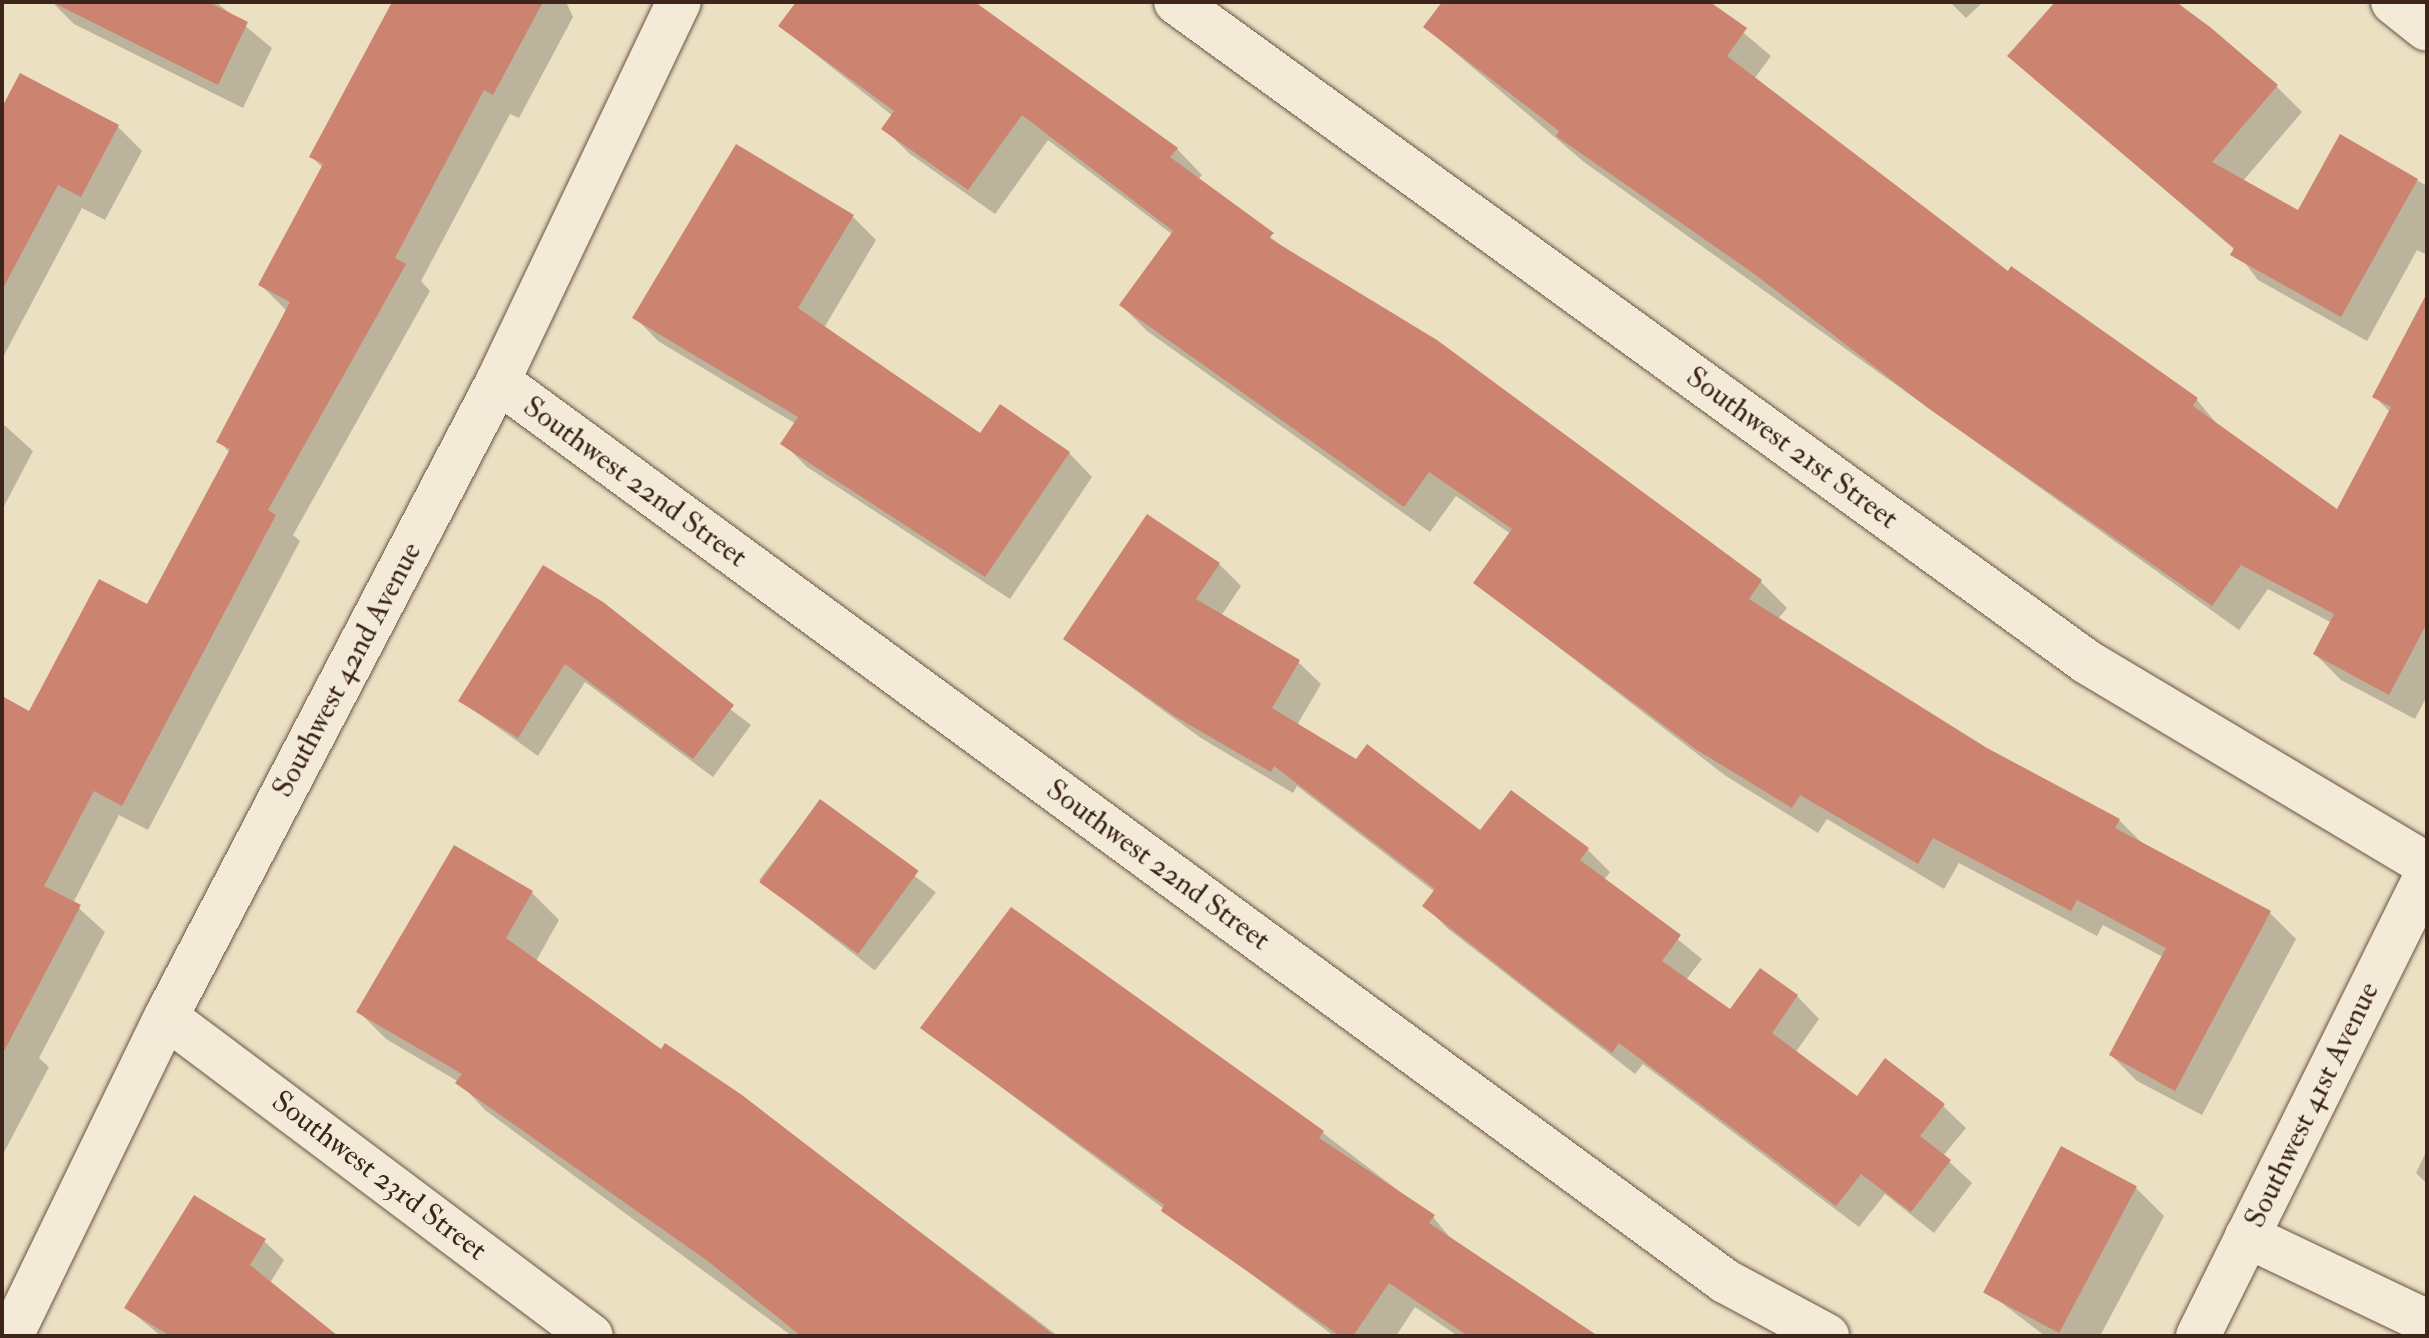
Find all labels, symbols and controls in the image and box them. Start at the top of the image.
street label: Southwest 21st Street [1679,359,1905,537]
street label: Southwest 22nd Street [516,389,754,575]
street label: Southwest 42nd Avenue [265,536,429,804]
street label: Southwest 22nd Street [1039,772,1277,958]
street label: Southwest 41st Avenue [2237,976,2387,1234]
street label: Southwest 23rd Street [264,1083,494,1269]

